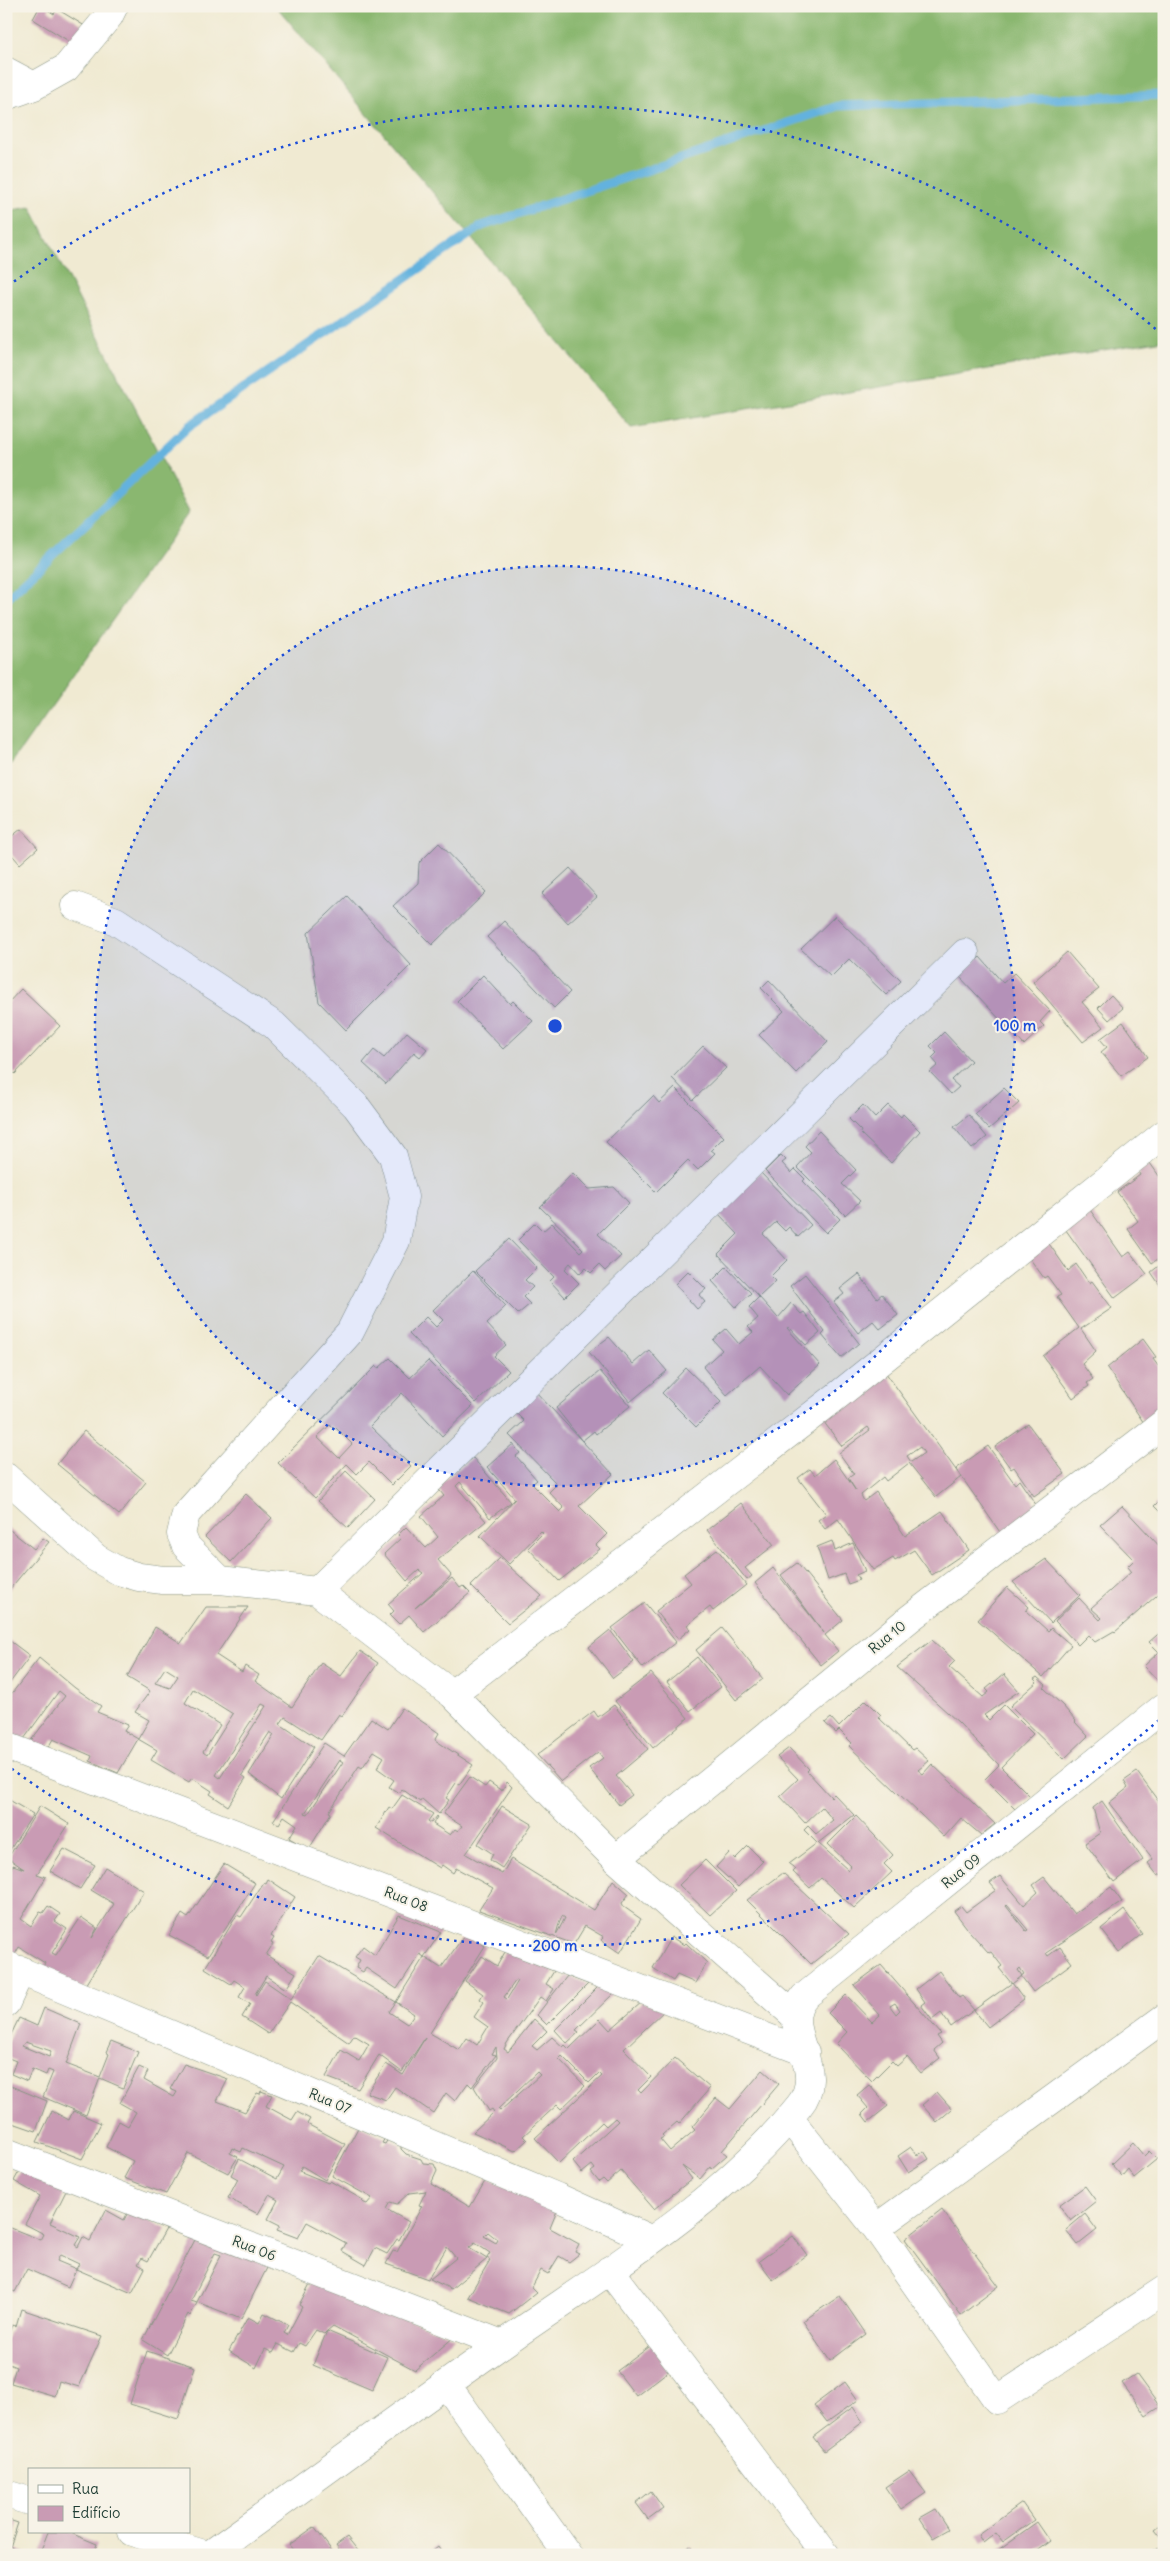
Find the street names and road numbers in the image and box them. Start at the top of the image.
street label: Rua 10 [865,1616,909,1658]
street label: Rua 09 [938,1850,984,1892]
street label: Rua 08 [382,1882,430,1916]
street label: Rua 07 [306,2084,354,2118]
street label: Rua 06 [230,2231,278,2265]

